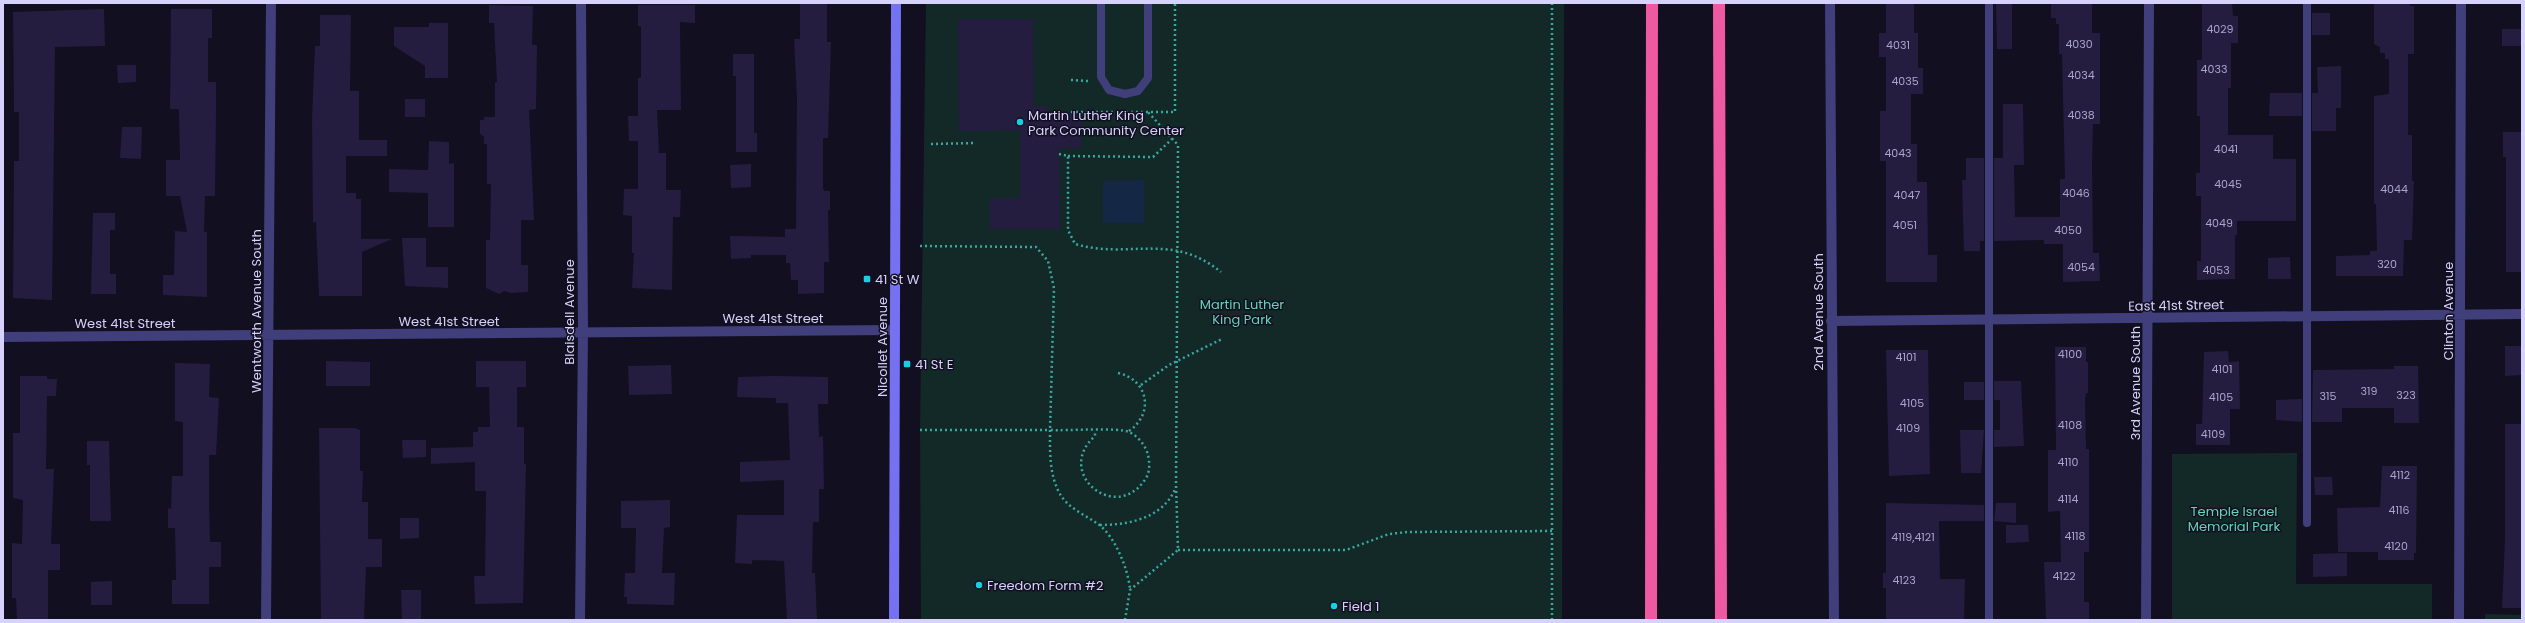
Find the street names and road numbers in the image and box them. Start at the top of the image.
street label: Wentworth Avenue South [247,229,266,393]
street label: 2nd Avenue South [1809,253,1828,371]
street label: Blaisdell Avenue [560,259,579,365]
street label: Clinton Avenue [2439,262,2458,360]
street label: East 41st Street [2128,295,2224,316]
street label: Nicollet Avenue [873,297,892,397]
street label: West 41st Street [722,309,824,328]
street label: West 41st Street [398,312,500,331]
street label: West 41st Street [74,314,176,333]
street label: 3rd Avenue South [2126,326,2145,440]

